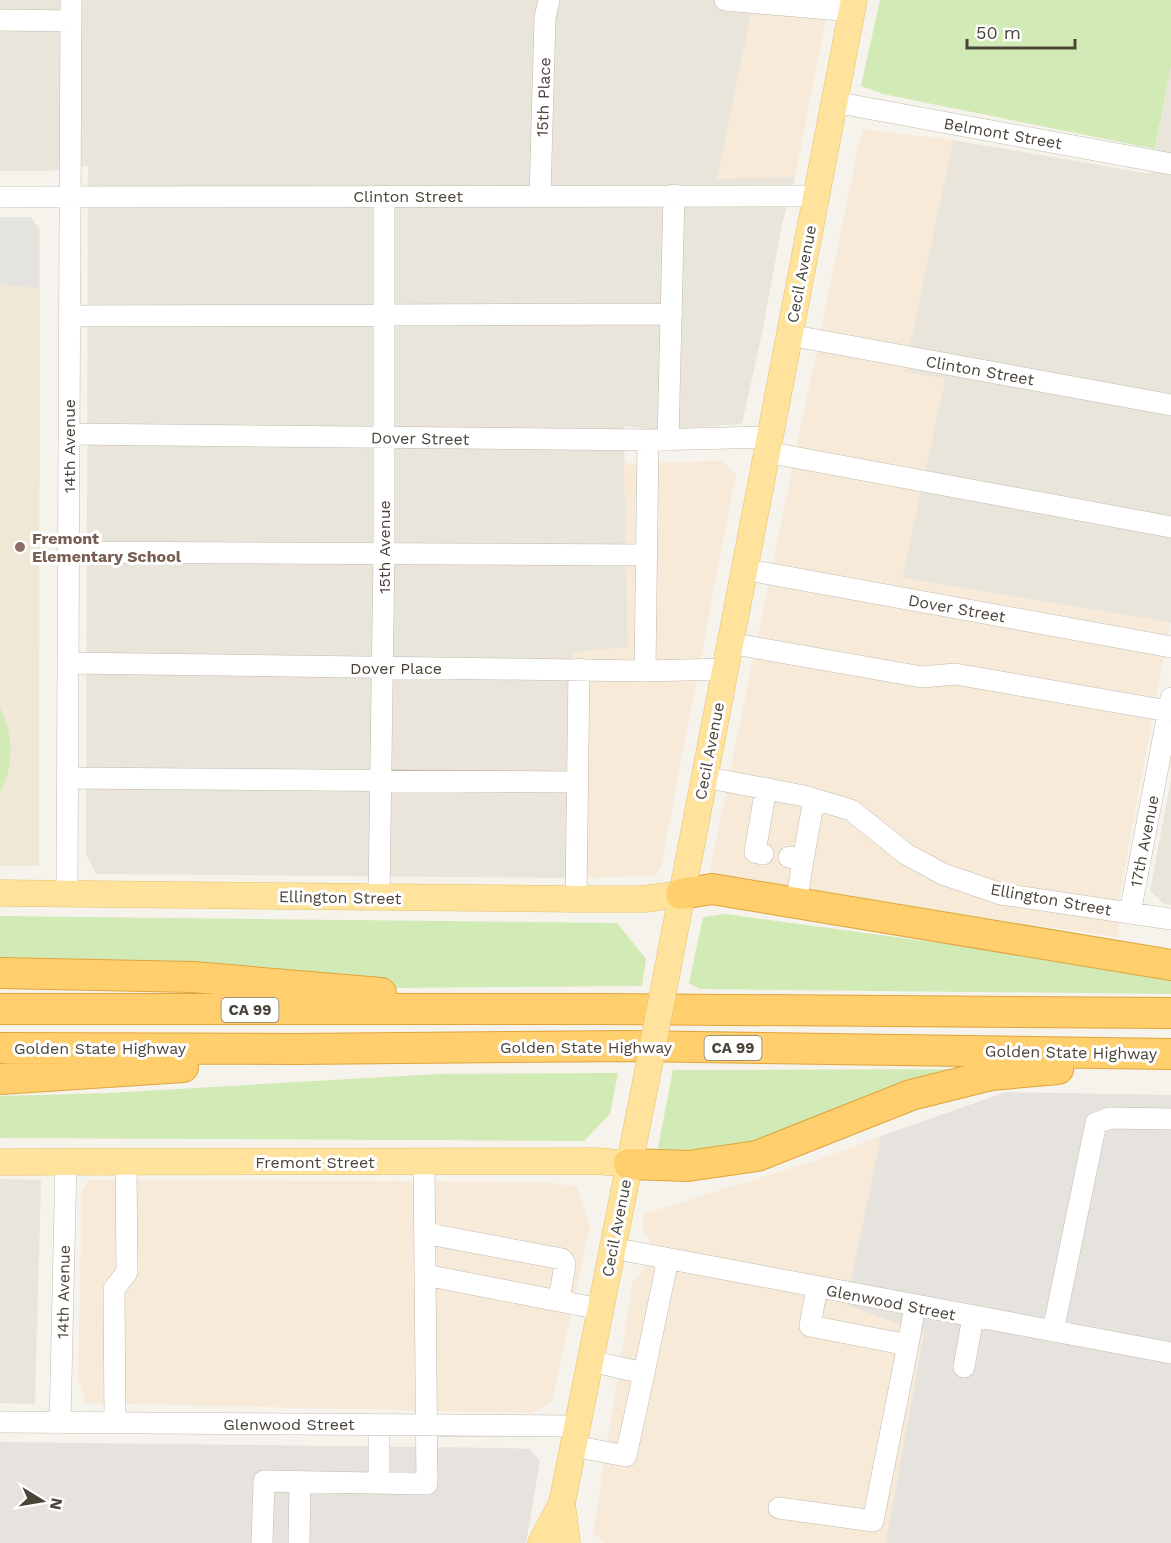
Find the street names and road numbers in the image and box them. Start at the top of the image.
street label: 15th Place [533,57,554,137]
street label: Belmont Street [942,114,1064,153]
street label: Clinton Street [353,187,463,206]
street label: Cecil Avenue [783,224,820,325]
street label: Clinton Street [924,352,1036,389]
street label: 14th Avenue [60,399,79,493]
street label: Dover Street [371,428,470,449]
street label: 15th Avenue [375,500,394,594]
street label: Dover Street [907,591,1007,626]
street label: Dover Place [350,659,442,678]
street label: Cecil Avenue [691,701,728,802]
street label: 17th Avenue [1126,794,1163,889]
street label: Ellington Street [989,880,1113,920]
street label: Ellington Street [279,887,402,908]
road number: CA 99 [222,998,278,1022]
road number: CA 99 [704,1036,762,1060]
street label: Golden State Highway [500,1038,673,1057]
street label: Golden State Highway [14,1039,187,1058]
street label: Golden State Highway [985,1041,1158,1064]
street label: Fremont Street [255,1153,375,1172]
street label: Cecil Avenue [598,1178,635,1279]
street label: 14th Avenue [53,1245,74,1339]
street label: Glenwood Street [825,1281,958,1324]
street label: Glenwood Street [223,1415,355,1434]

